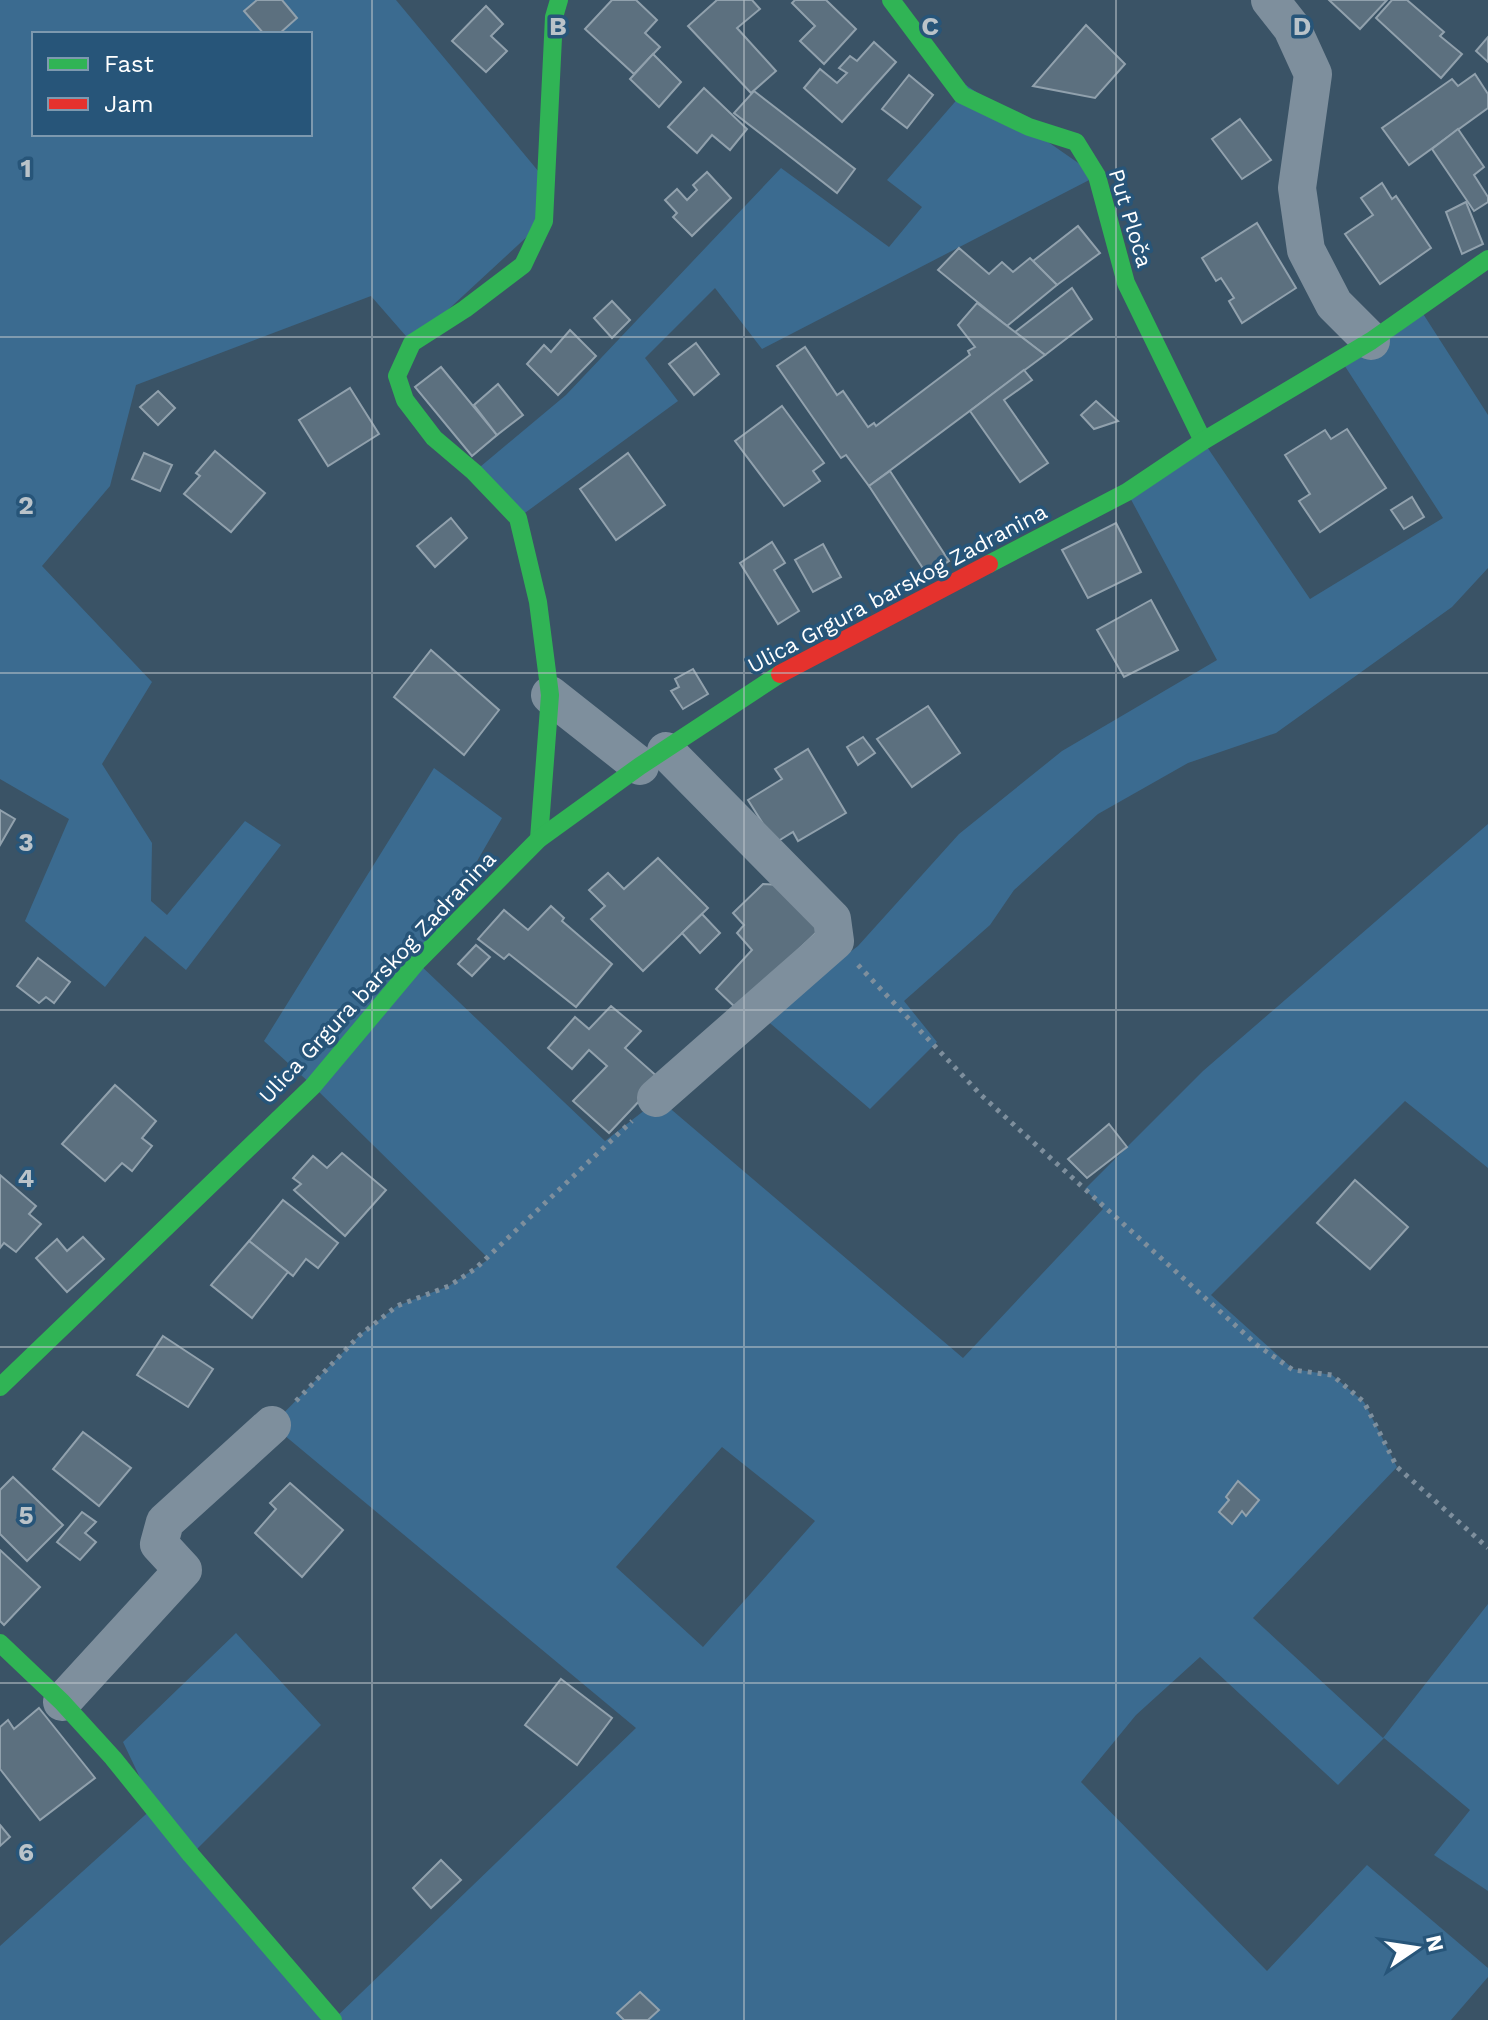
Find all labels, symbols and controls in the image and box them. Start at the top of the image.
text: B [549,11,567,41]
text: C [921,11,939,41]
text: D [1293,11,1311,41]
legend [32,32,312,136]
text: Fast [104,50,154,78]
text: Jam [104,90,154,118]
text: 1 [20,153,32,183]
street label: Put Ploča [1104,166,1157,270]
text: 2 [18,490,34,520]
street label: Ulica Grgura barskog Zadranina [743,499,1051,678]
text: 3 [18,827,34,857]
street label: Ulica Grgura barskog Zadranina [254,846,501,1108]
text: 4 [18,1163,35,1193]
text: 5 [18,1500,34,1530]
text: 6 [18,1837,34,1867]
north arrow [1376,1908,1456,1988]
text: N [1421,1933,1449,1954]

